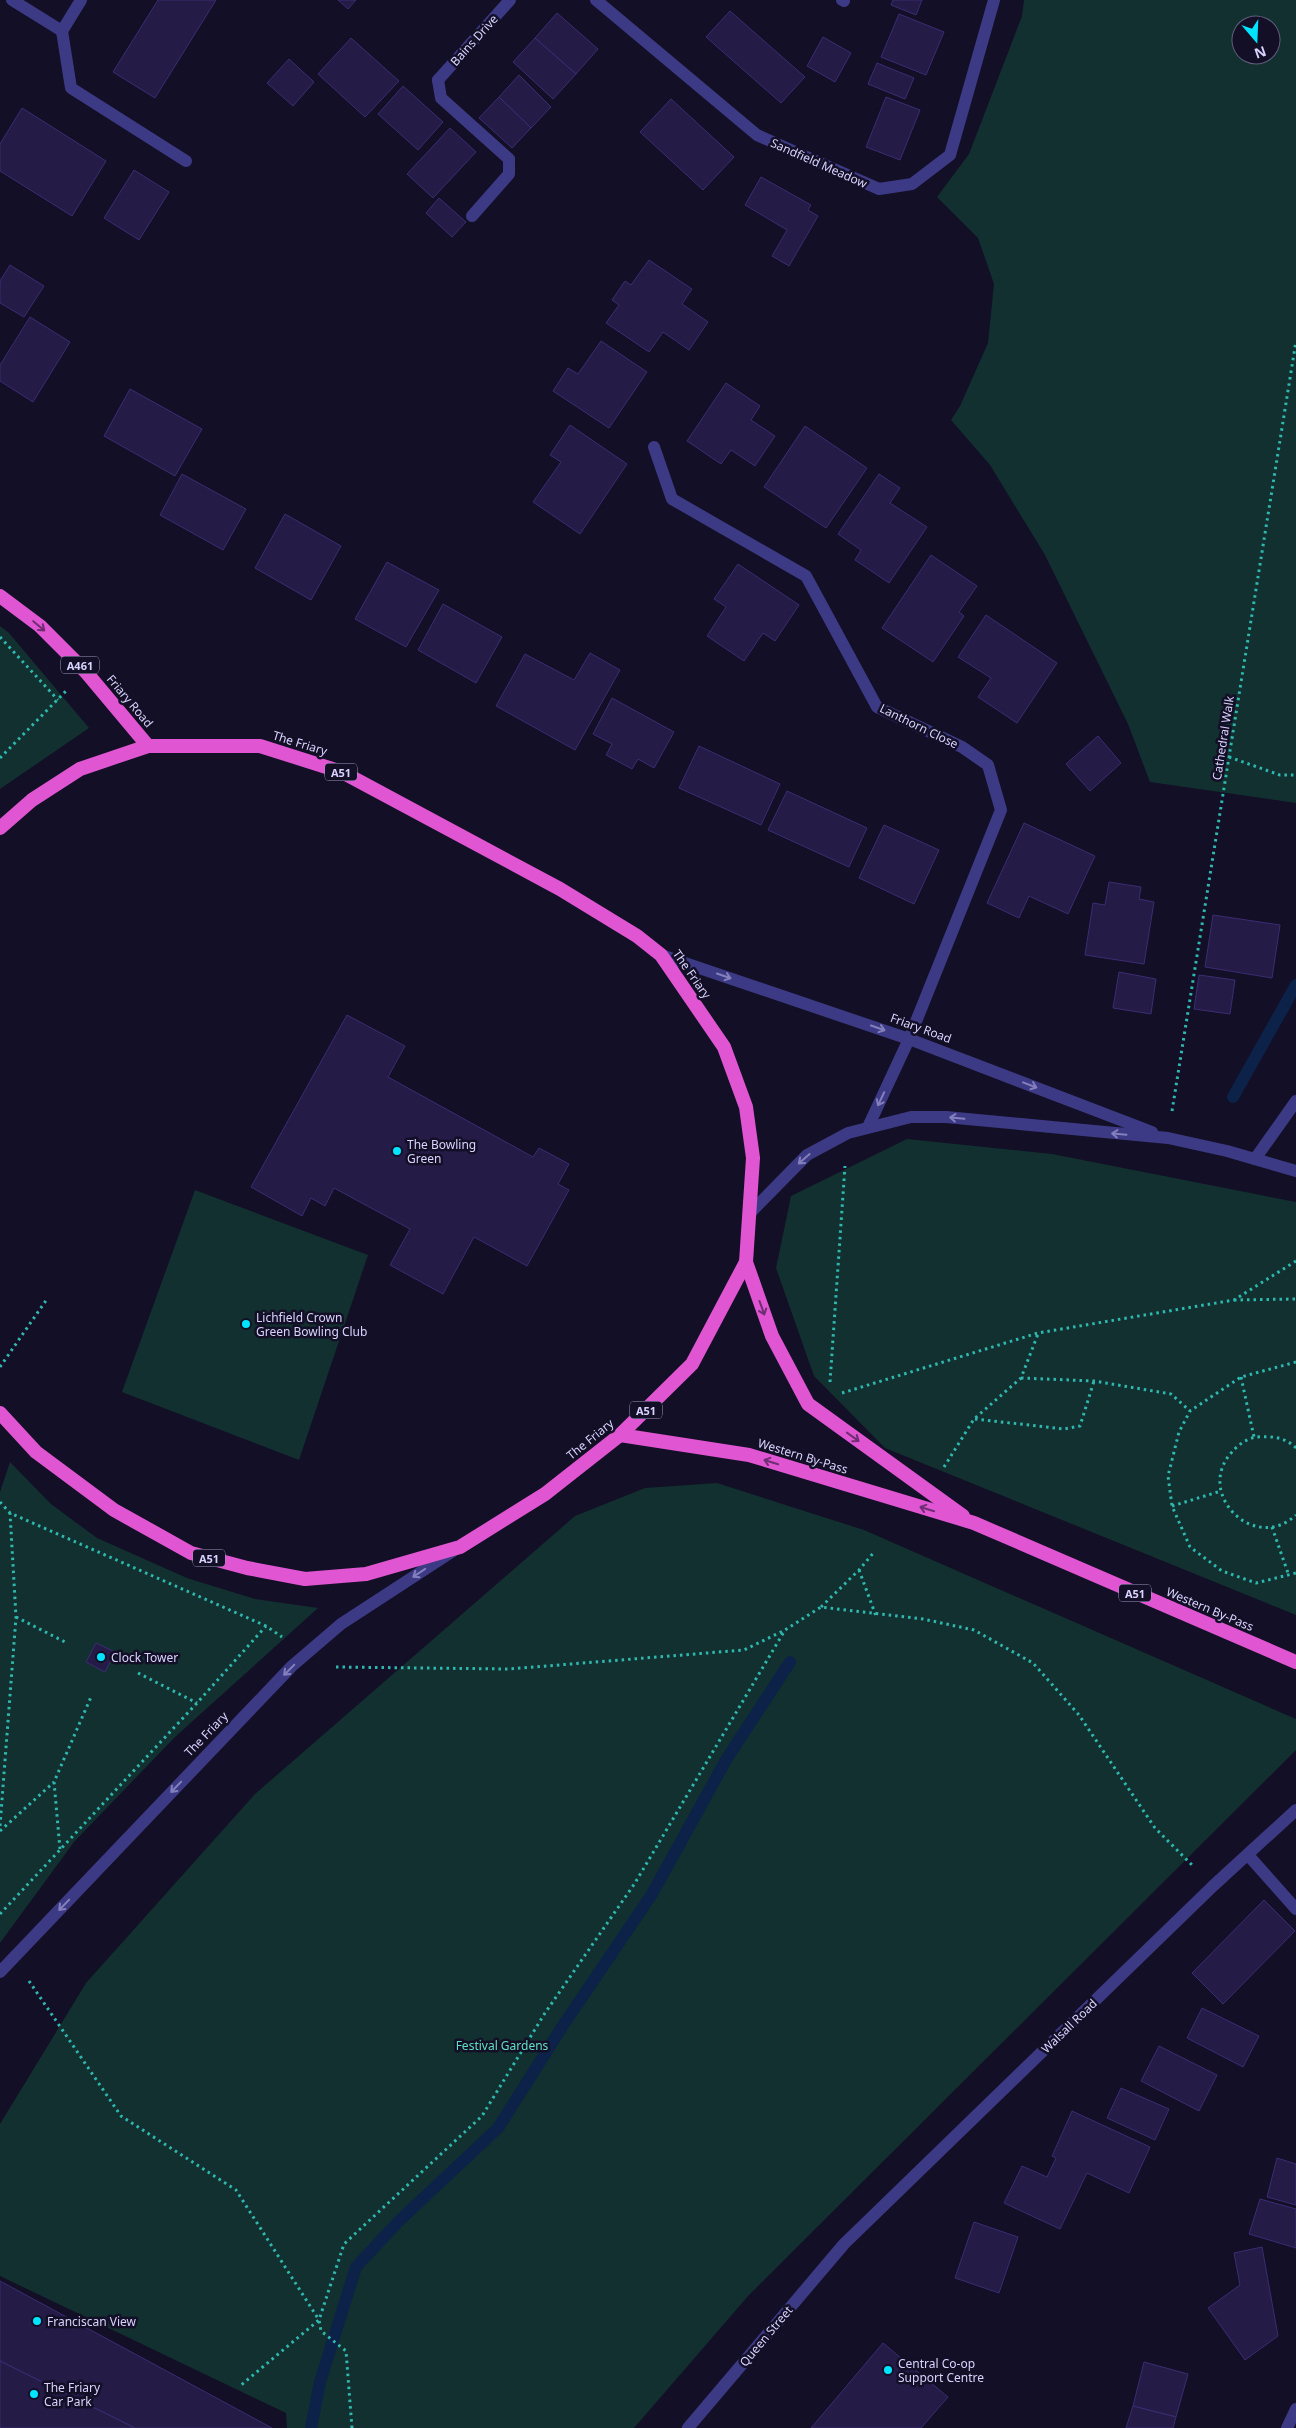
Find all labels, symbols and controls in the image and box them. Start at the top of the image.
street label: Bains Drive [446,11,502,69]
north arrow [1231,15,1281,65]
text: N [1252,42,1269,64]
street label: Sandfield Meadow [768,134,870,192]
one-way arrow [32,620,45,631]
road number: A461 [61,656,99,674]
street label: Friary Road [103,671,157,731]
street label: Cathedral Walk [1208,694,1238,781]
street label: Lanthorn Close [877,700,961,752]
street label: The Friary [271,727,330,760]
road number: A51 [325,764,357,780]
street label: The Friary [669,946,716,1003]
one-way arrow [715,972,731,982]
street label: Friary Road [888,1009,954,1047]
one-way arrow [869,1024,885,1033]
one-way arrow [1022,1081,1037,1090]
one-way arrow [876,1091,886,1106]
one-way arrow [950,1113,966,1123]
one-way arrow [1111,1129,1127,1138]
place label: The Bowling Green [407,1136,476,1167]
marker: The Bowling Green [391,1145,403,1157]
one-way arrow [798,1153,811,1164]
one-way arrow [758,1300,767,1315]
place label: Lichfield Crown Green Bowling Club [256,1309,367,1340]
marker: Lichfield Crown Green Bowling Club [240,1318,252,1330]
road number: A51 [630,1402,662,1418]
street label: The Friary [563,1414,618,1463]
one-way arrow [846,1432,860,1442]
street label: Western By-Pass [756,1434,850,1478]
one-way arrow [764,1457,780,1467]
one-way arrow [919,1504,935,1514]
road number: A51 [193,1550,225,1566]
one-way arrow [412,1569,426,1579]
street label: Western By-Pass [1164,1583,1256,1635]
road number: A51 [1119,1585,1151,1602]
place label: Clock Tower [111,1649,178,1666]
marker: Clock Tower [95,1651,107,1663]
one-way arrow [282,1664,295,1676]
street label: The Friary [180,1707,232,1760]
one-way arrow [170,1781,182,1794]
one-way arrow [58,1899,70,1911]
street label: Walsall Road [1037,1995,1101,2057]
park label: Festival Gardens [456,2037,549,2054]
street label: Queen Street [736,2302,797,2370]
place label: Franciscan View [47,2313,137,2330]
marker: Franciscan View [31,2315,43,2327]
place label: Central Co-op Support Centre [898,2355,984,2386]
marker: Central Co-op Support Centre [882,2364,894,2376]
place label: The Friary Car Park [44,2379,101,2410]
marker: The Friary Car Park [28,2388,40,2400]

